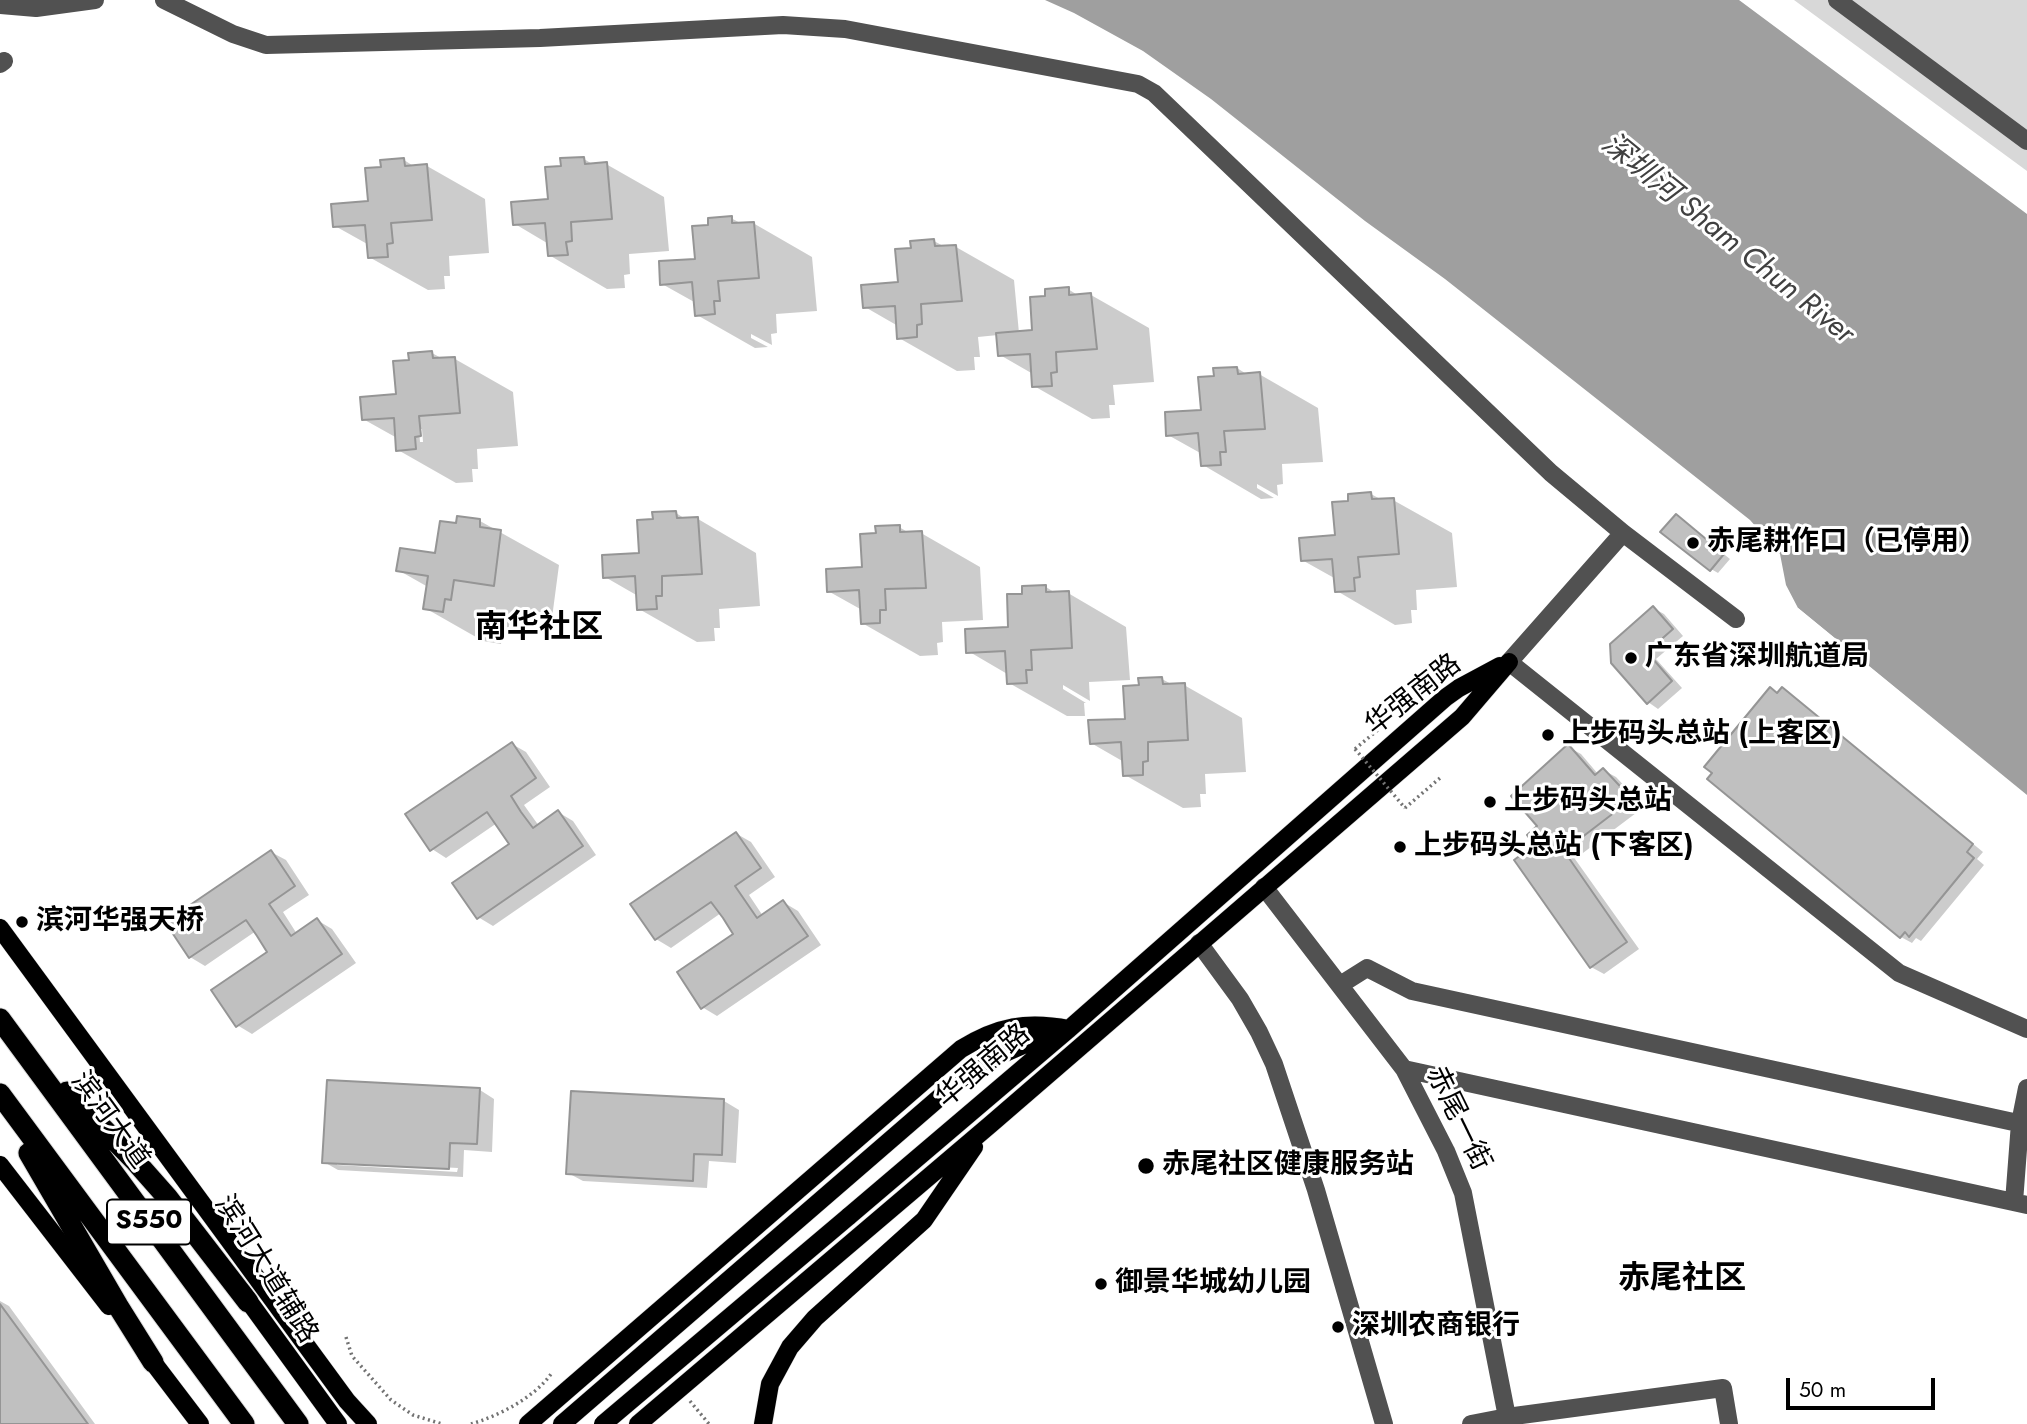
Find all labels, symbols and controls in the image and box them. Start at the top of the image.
water label: 深圳河 Sham Chun River [1593,127,1861,353]
place label: 赤尾耕作口（已停用） [1707,526,1987,560]
marker: 赤尾耕作口（已停用） [1685,535,1701,551]
district label: 南华社区 [475,610,603,648]
place label: 广东省深圳航道局 [1645,641,1869,675]
street label: 华强南路 [1360,648,1468,744]
marker: 广东省深圳航道局 [1623,650,1639,666]
place label: 上步码头总站 (上客区) [1562,718,1841,752]
marker: 上步码头总站 (上客区) [1540,727,1556,743]
place label: 上步码头总站 [1504,785,1672,819]
marker: 上步码头总站 [1482,794,1498,810]
place label: 上步码头总站 (下客区) [1414,830,1693,864]
marker: 上步码头总站 (下客区) [1392,839,1408,855]
place label: 滨河华强天桥 [36,905,204,939]
marker: 滨河华强天桥 [14,914,30,930]
street label: 华强南路 [930,1018,1038,1116]
street label: 赤尾一街 [1417,1061,1497,1177]
street label: 滨河大道 [62,1066,156,1176]
place label: 赤尾社区健康服务站 [1162,1149,1414,1183]
marker: 赤尾社区健康服务站 [1136,1156,1156,1176]
street label: 滨河大道辅路 [206,1190,324,1350]
road number: S550 [107,1200,191,1245]
district label: 赤尾社区 [1618,1261,1746,1299]
place label: 御景华城幼儿园 [1115,1267,1311,1301]
marker: 御景华城幼儿园 [1093,1276,1109,1292]
place label: 深圳农商银行 [1352,1310,1520,1344]
marker: 深圳农商银行 [1330,1319,1346,1335]
scale bar [1789,1364,1938,1408]
text: 50 m [1799,1375,1846,1405]

